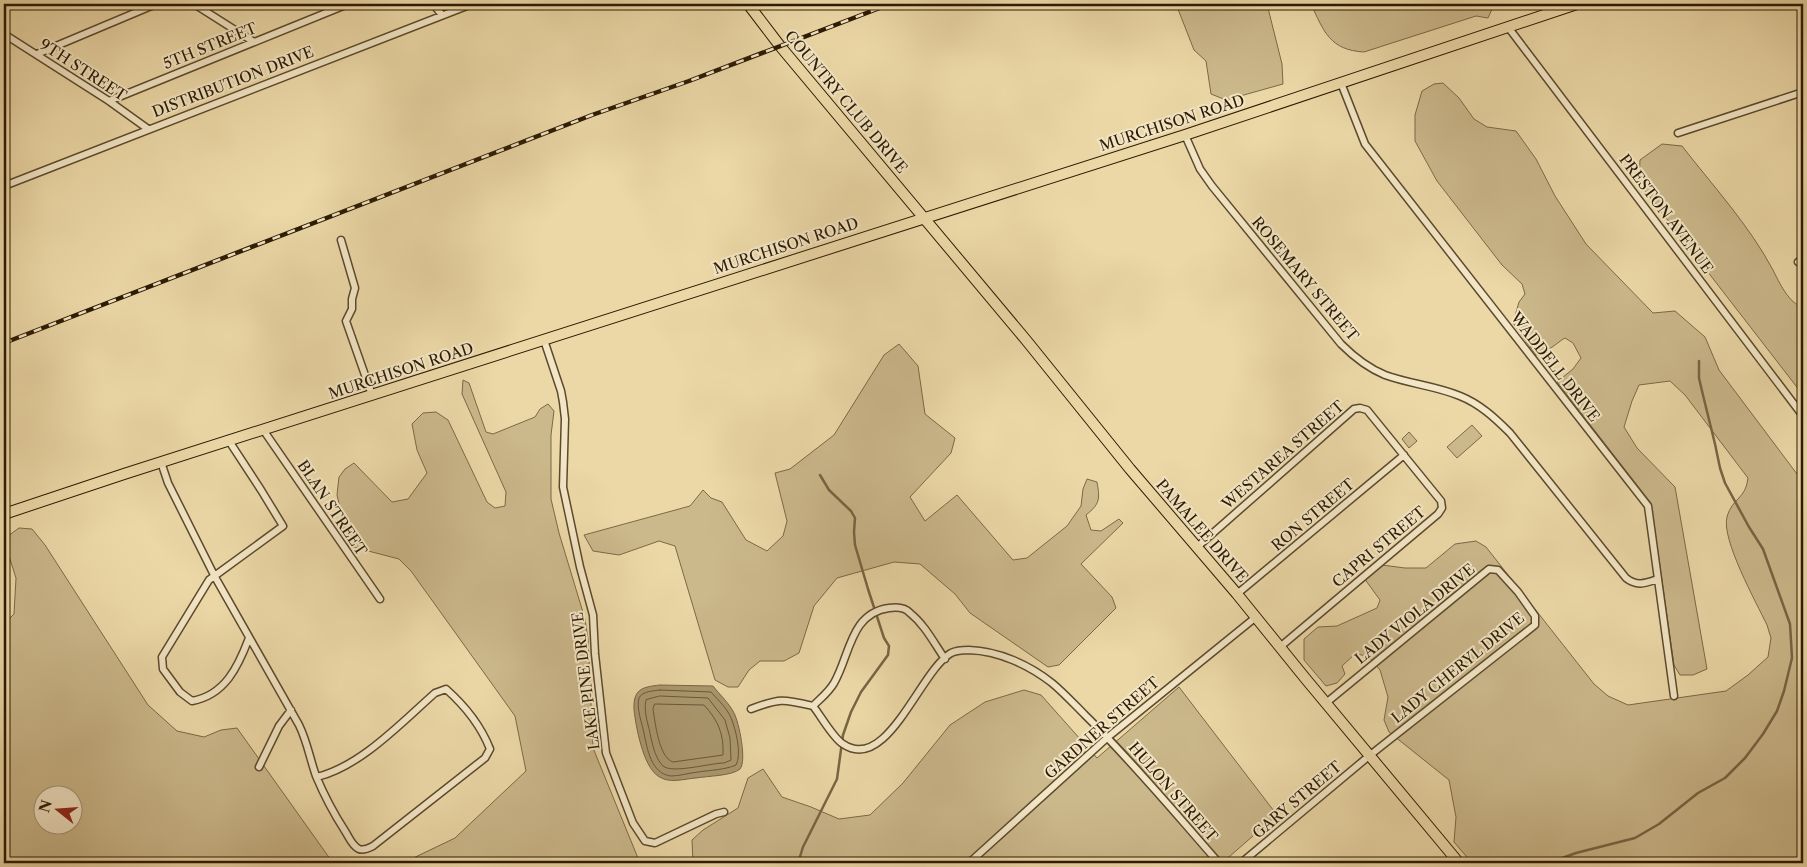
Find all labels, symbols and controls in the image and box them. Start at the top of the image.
street label: 5TH STREET [160,18,260,73]
street label: COUNTRY CLUB DRIVE [781,26,912,177]
street label: 9TH STREET [36,34,131,105]
street label: DISTRIBUTION DRIVE [149,42,316,121]
street label: MURCHISON ROAD [1097,90,1247,155]
street label: PRESTON AVENUE [1615,150,1718,277]
street label: MURCHISON ROAD [711,213,861,278]
street label: ROSEMARY STREET [1248,213,1363,345]
street label: WADDELL DRIVE [1506,307,1604,425]
street label: MURCHISON ROAD [326,338,476,403]
street label: WESTAREA STREET [1217,396,1348,514]
street label: BLAN STREET [294,456,372,560]
street label: RON STREET [1267,474,1359,555]
street label: PAMALEE DRIVE [1152,475,1252,586]
street label: CAPRI STREET [1328,502,1430,591]
street label: LADY VIOLA DRIVE [1351,559,1478,668]
street label: LADY CHERYL DRIVE [1387,608,1528,727]
street label: LAKE PINE DRIVE [568,611,603,751]
street label: GARDNER STREET [1040,672,1164,783]
street label: HULON STREET [1125,738,1222,846]
street label: GARY STREET [1248,756,1346,842]
north arrow [32,784,82,834]
text: N [35,798,56,815]

